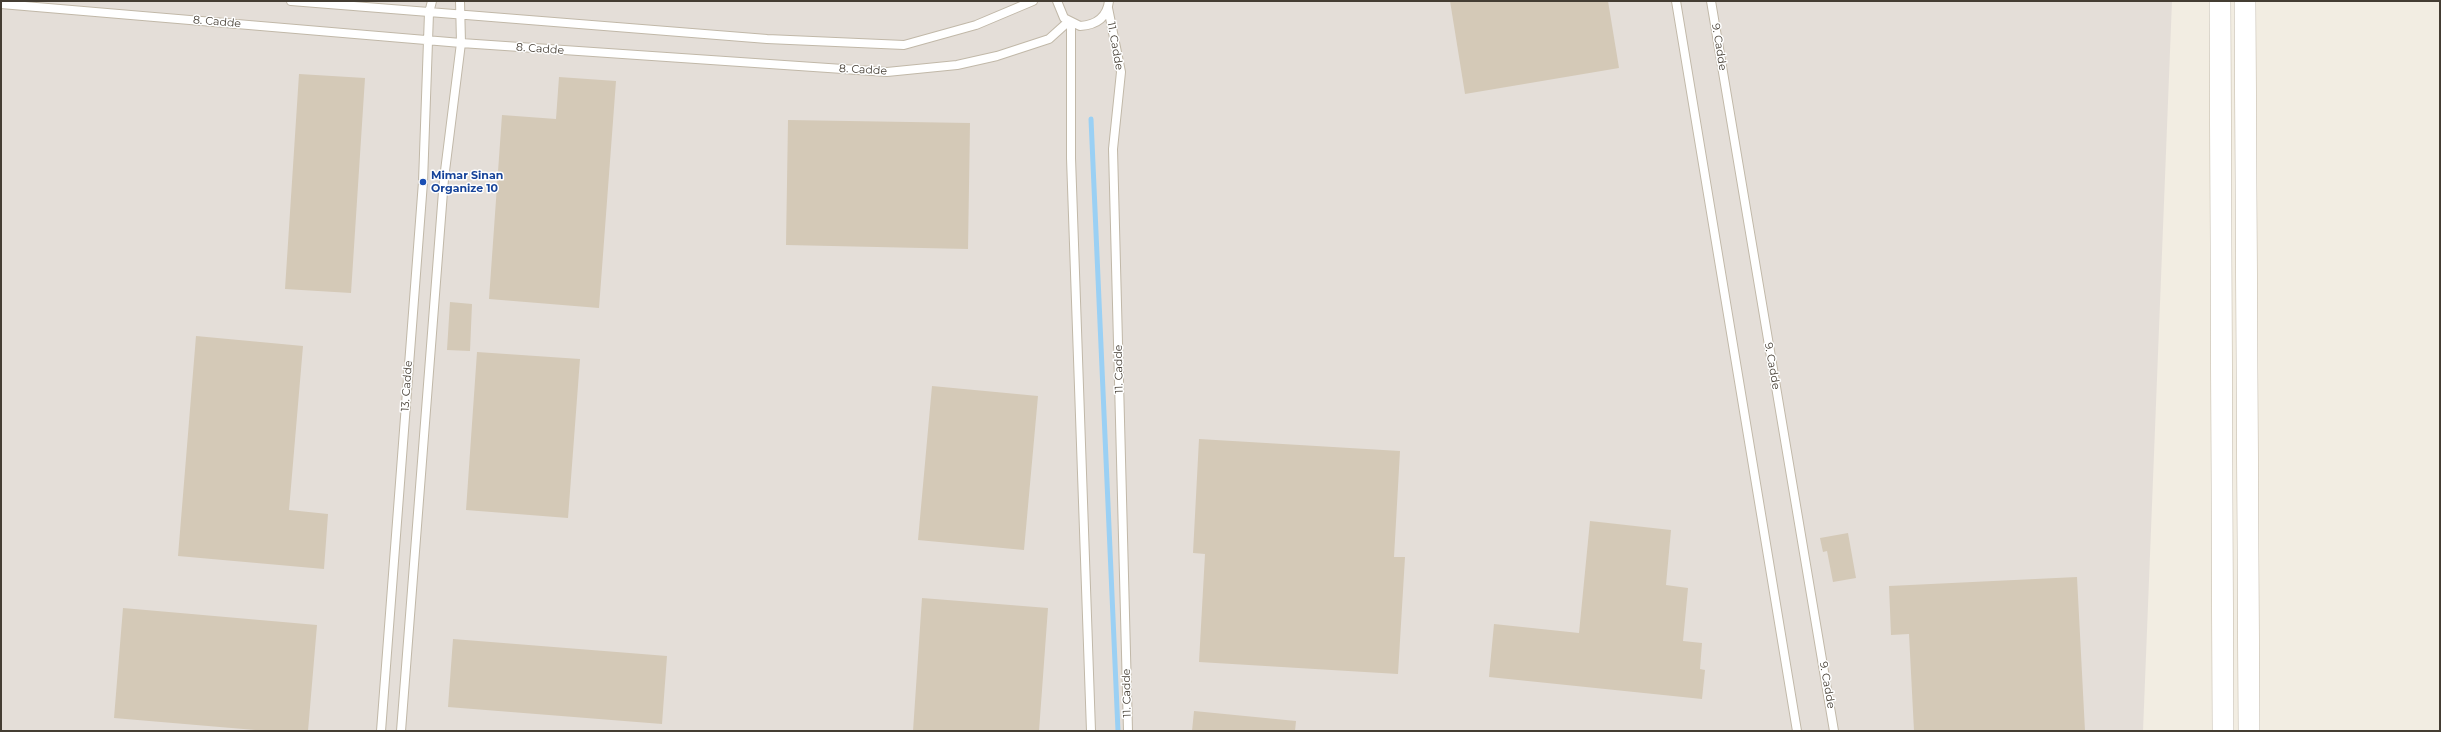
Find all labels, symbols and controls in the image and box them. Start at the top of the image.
street label: 8. Cadde [192,13,242,31]
street label: 11. Cadde [1104,21,1126,71]
street label: 9. Cadde [1709,22,1729,72]
street label: 8. Cadde [516,41,564,57]
street label: 8. Cadde [839,62,887,78]
place label: Mimar Sinan Organize 10 [431,169,503,195]
marker: Mimar Sinan Organize 10 [418,177,428,187]
street label: 9. Cadde [1761,341,1783,391]
street label: 11. Cadde [1112,344,1126,394]
street label: 13. Cadde [399,360,415,412]
street label: 9. Cadde [1816,660,1838,710]
street label: 11. Cadde [1120,668,1134,718]

